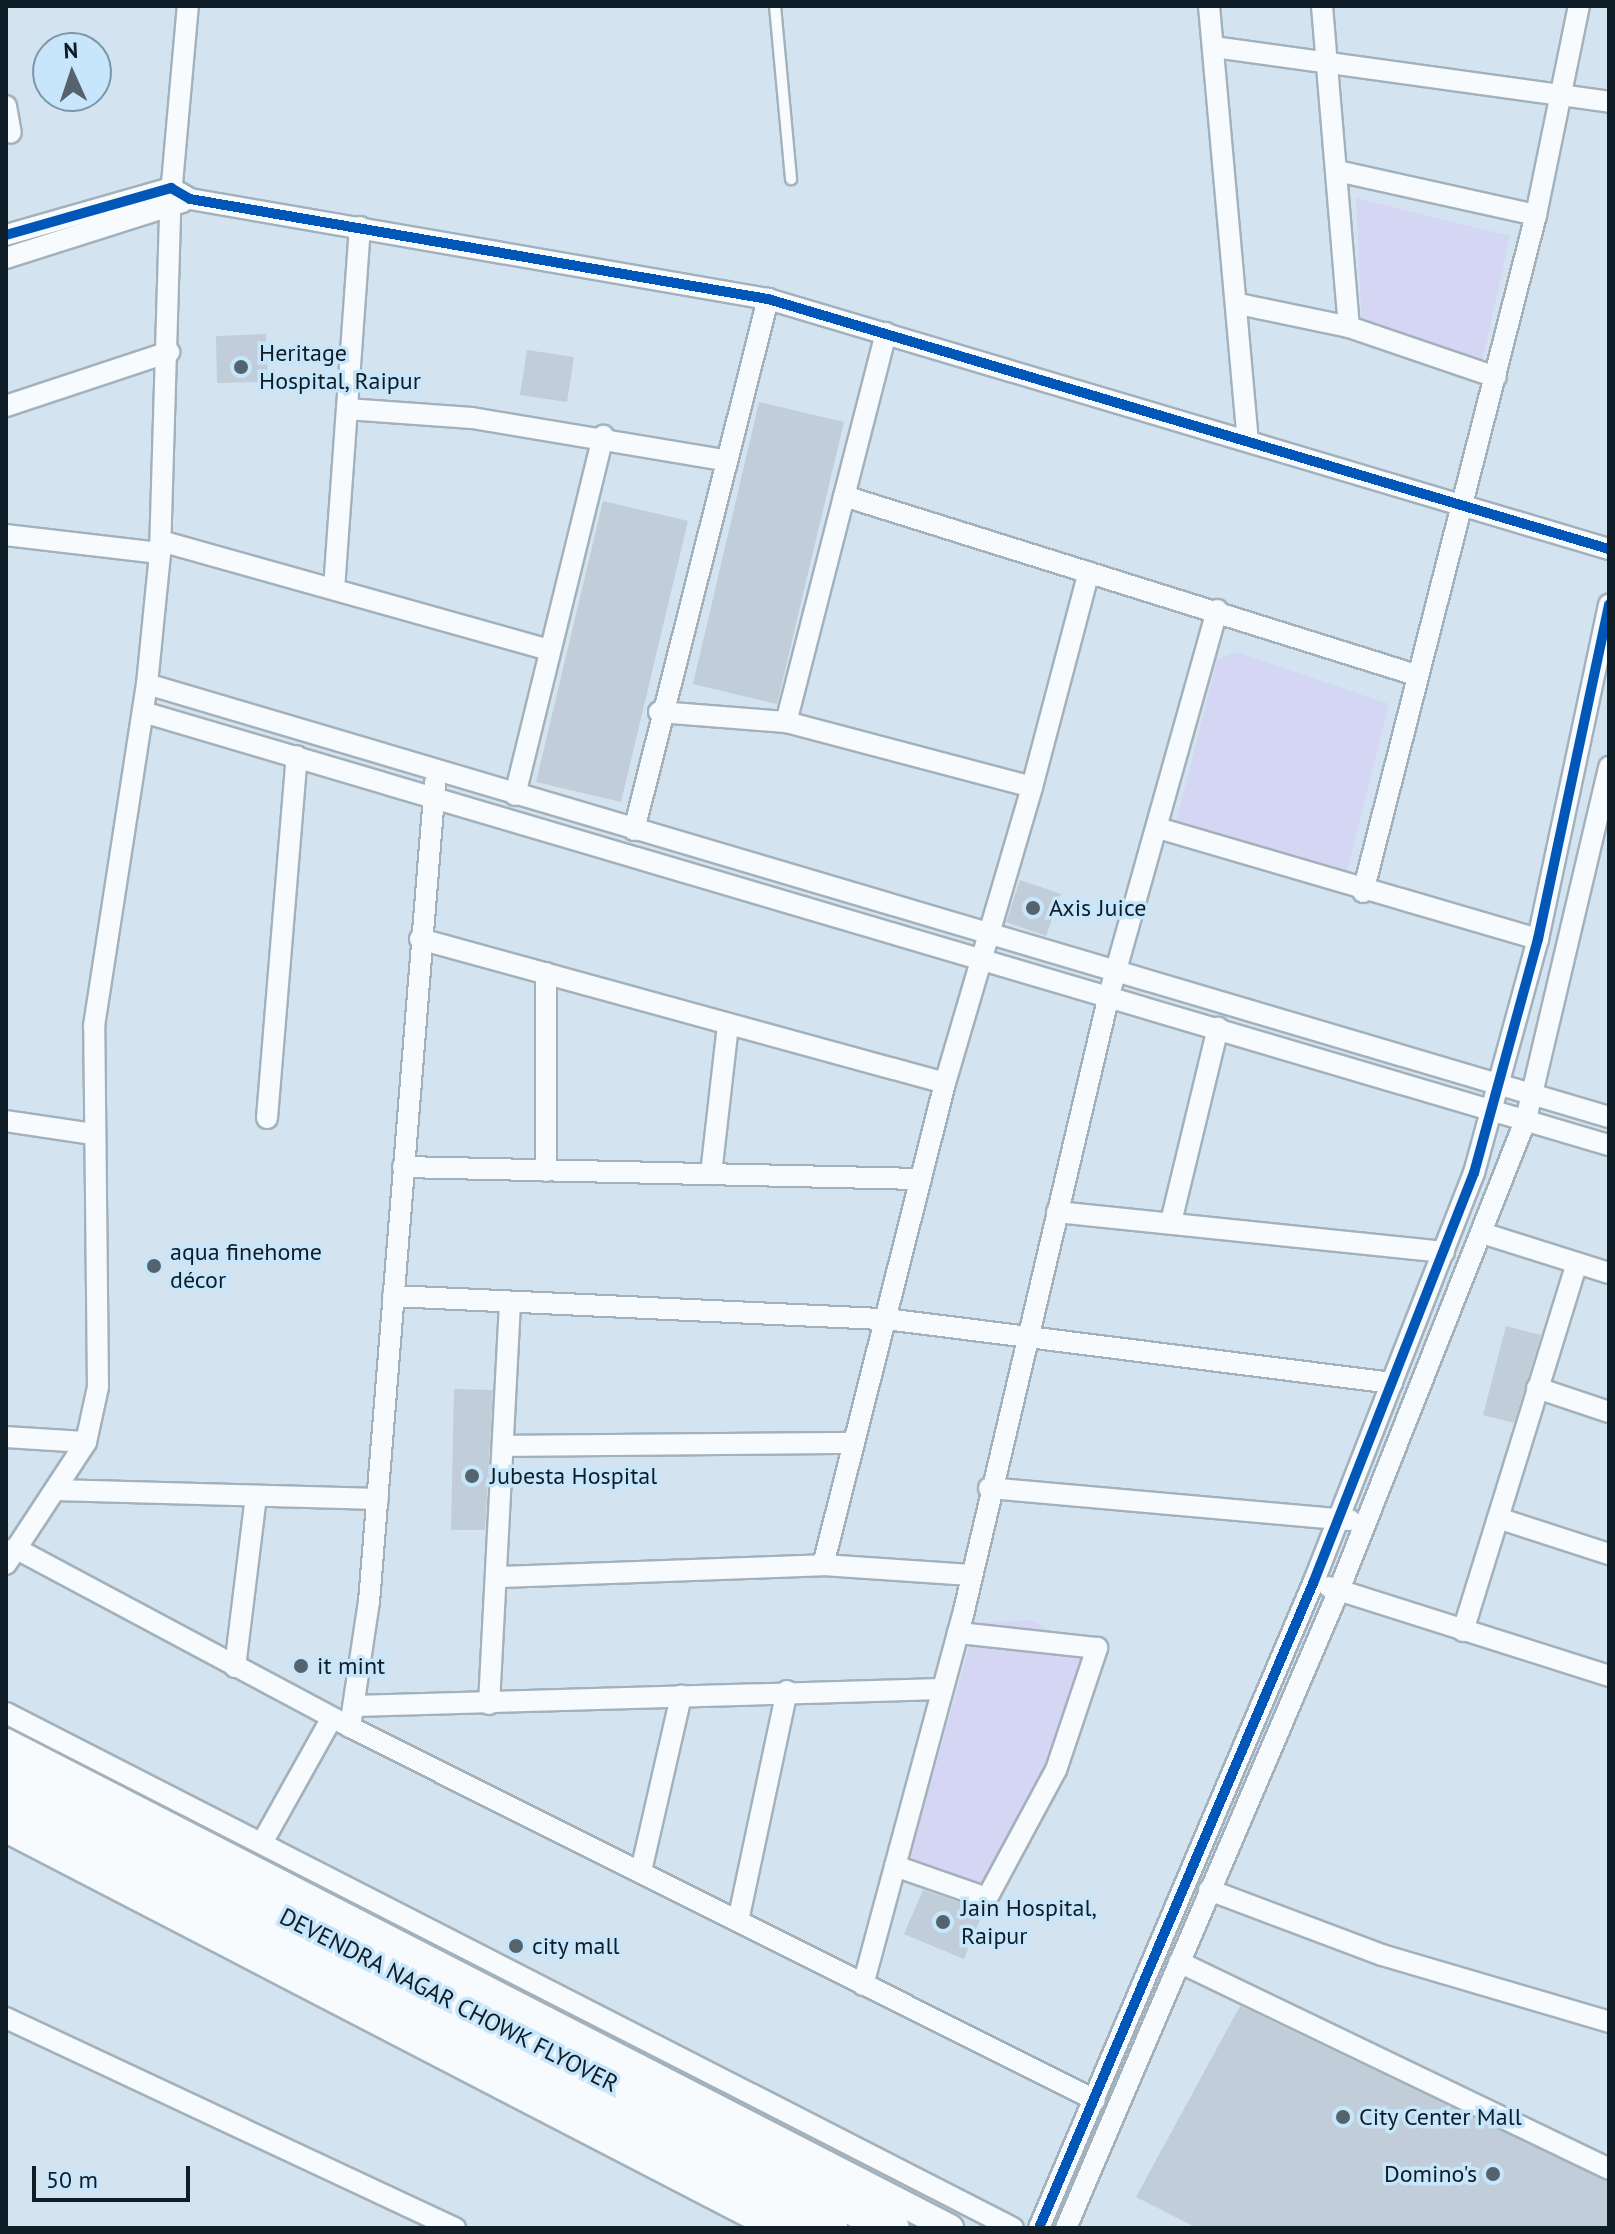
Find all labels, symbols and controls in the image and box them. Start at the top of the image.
north arrow [32,32,112,112]
text: N [63,36,79,64]
place label: Heritage Hospital, Raipur [259,339,423,395]
marker: Heritage Hospital, Raipur [230,356,252,378]
place label: Axis Juice [1049,894,1146,922]
marker: Axis Juice [1024,899,1042,917]
place label: aqua finehome décor [170,1238,322,1294]
marker: aqua finehome décor [145,1257,163,1275]
place label: Jubesta Hospital [490,1462,657,1490]
marker: Jubesta Hospital [461,1465,483,1487]
place label: it mint [317,1652,385,1680]
marker: it mint [292,1657,310,1675]
place label: Jain Hospital, Raipur [961,1894,1097,1950]
street label: DEVENDRA NAGAR CHOWK FLYOVER [274,1901,624,2099]
marker: Jain Hospital, Raipur [932,1911,954,1933]
place label: city mall [532,1932,620,1960]
marker: city mall [507,1937,525,1955]
place label: City Center Mall [1359,2103,1523,2131]
marker: City Center Mall [1334,2108,1352,2126]
scale bar [36,2150,194,2200]
place label: Domino's [1384,2160,1477,2188]
text: 50 m [46,2164,98,2195]
marker: Domino's [1484,2165,1502,2183]

